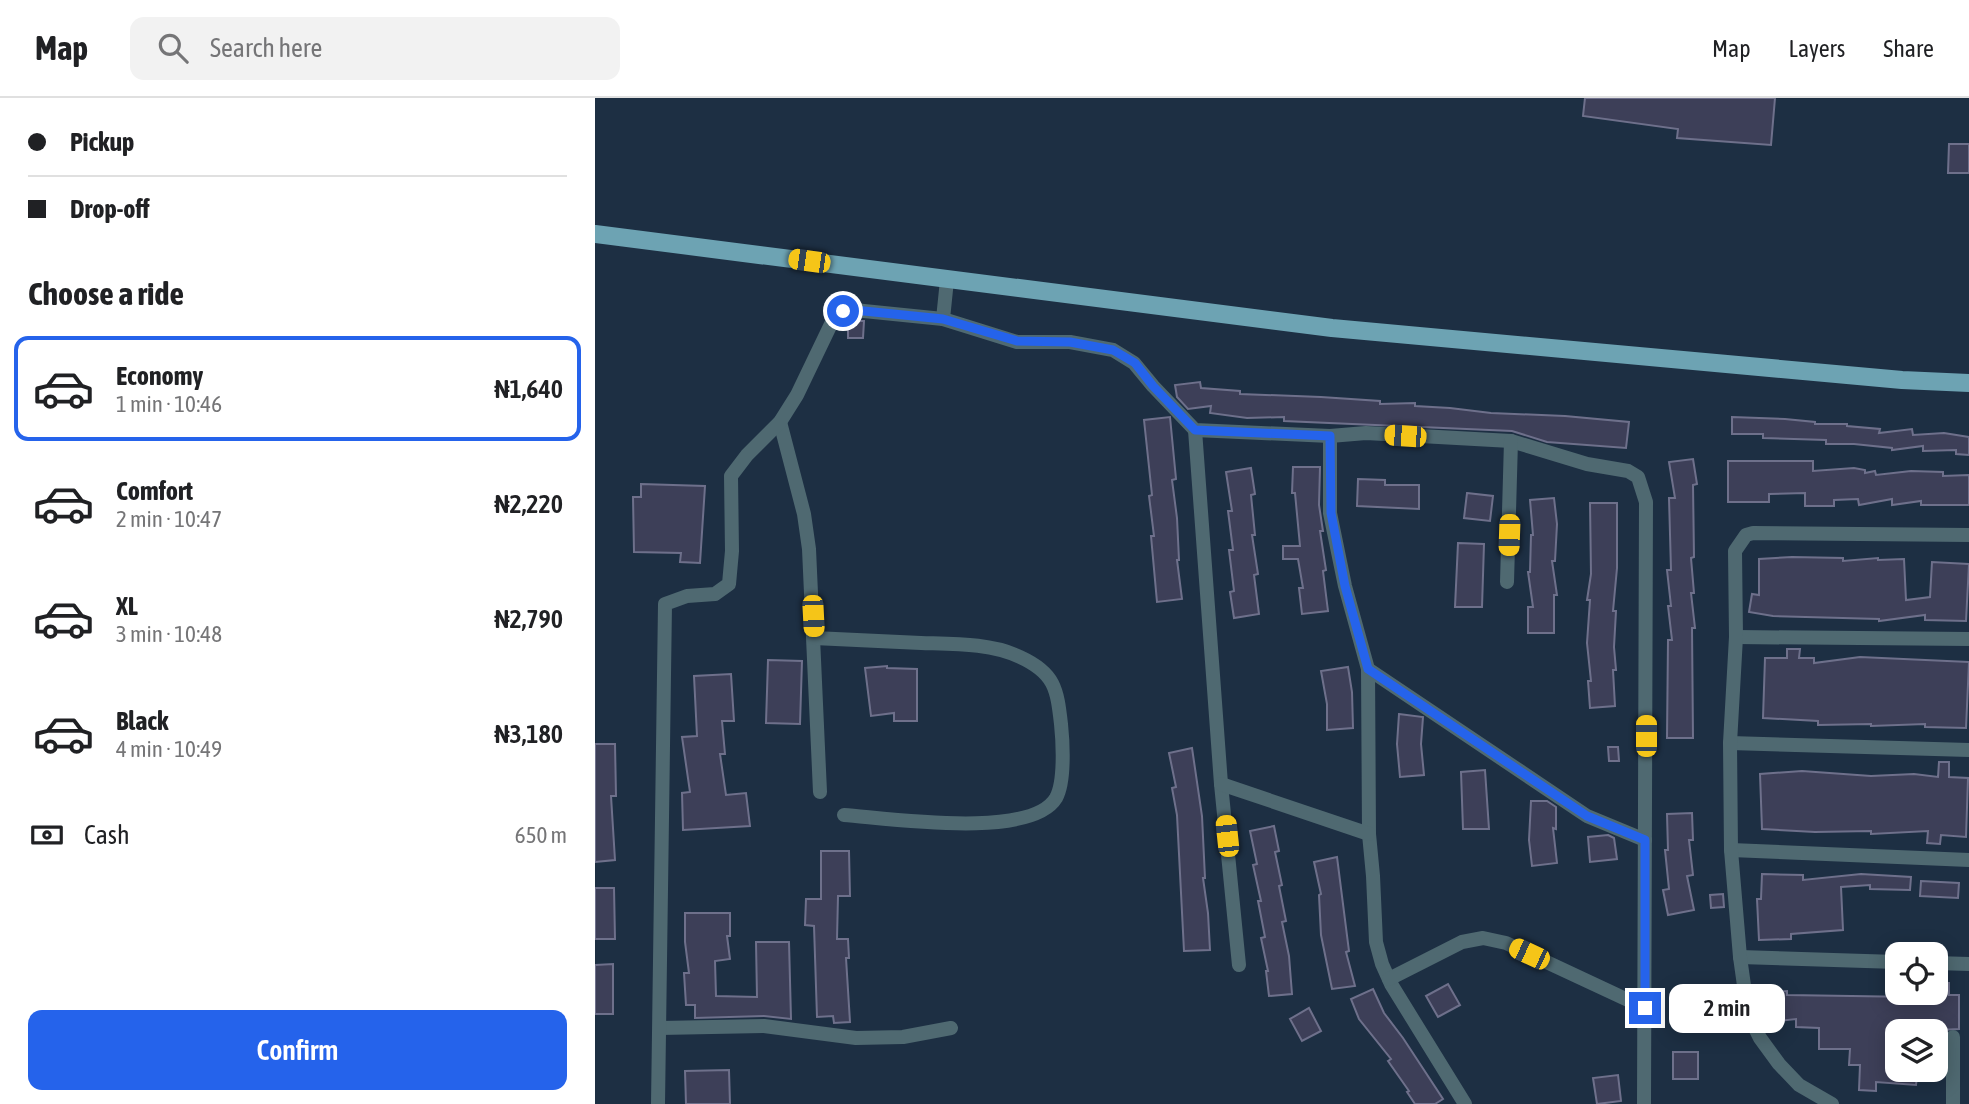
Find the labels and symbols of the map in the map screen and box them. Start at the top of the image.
car [787,248,832,274]
route start [827,295,859,327]
car [1384,424,1427,448]
car [1498,514,1521,556]
car [802,594,825,638]
car [1636,715,1657,757]
car [1215,814,1240,858]
car [1506,936,1553,972]
callout: 2 min [1669,984,1785,1032]
route end [1629,992,1661,1024]

